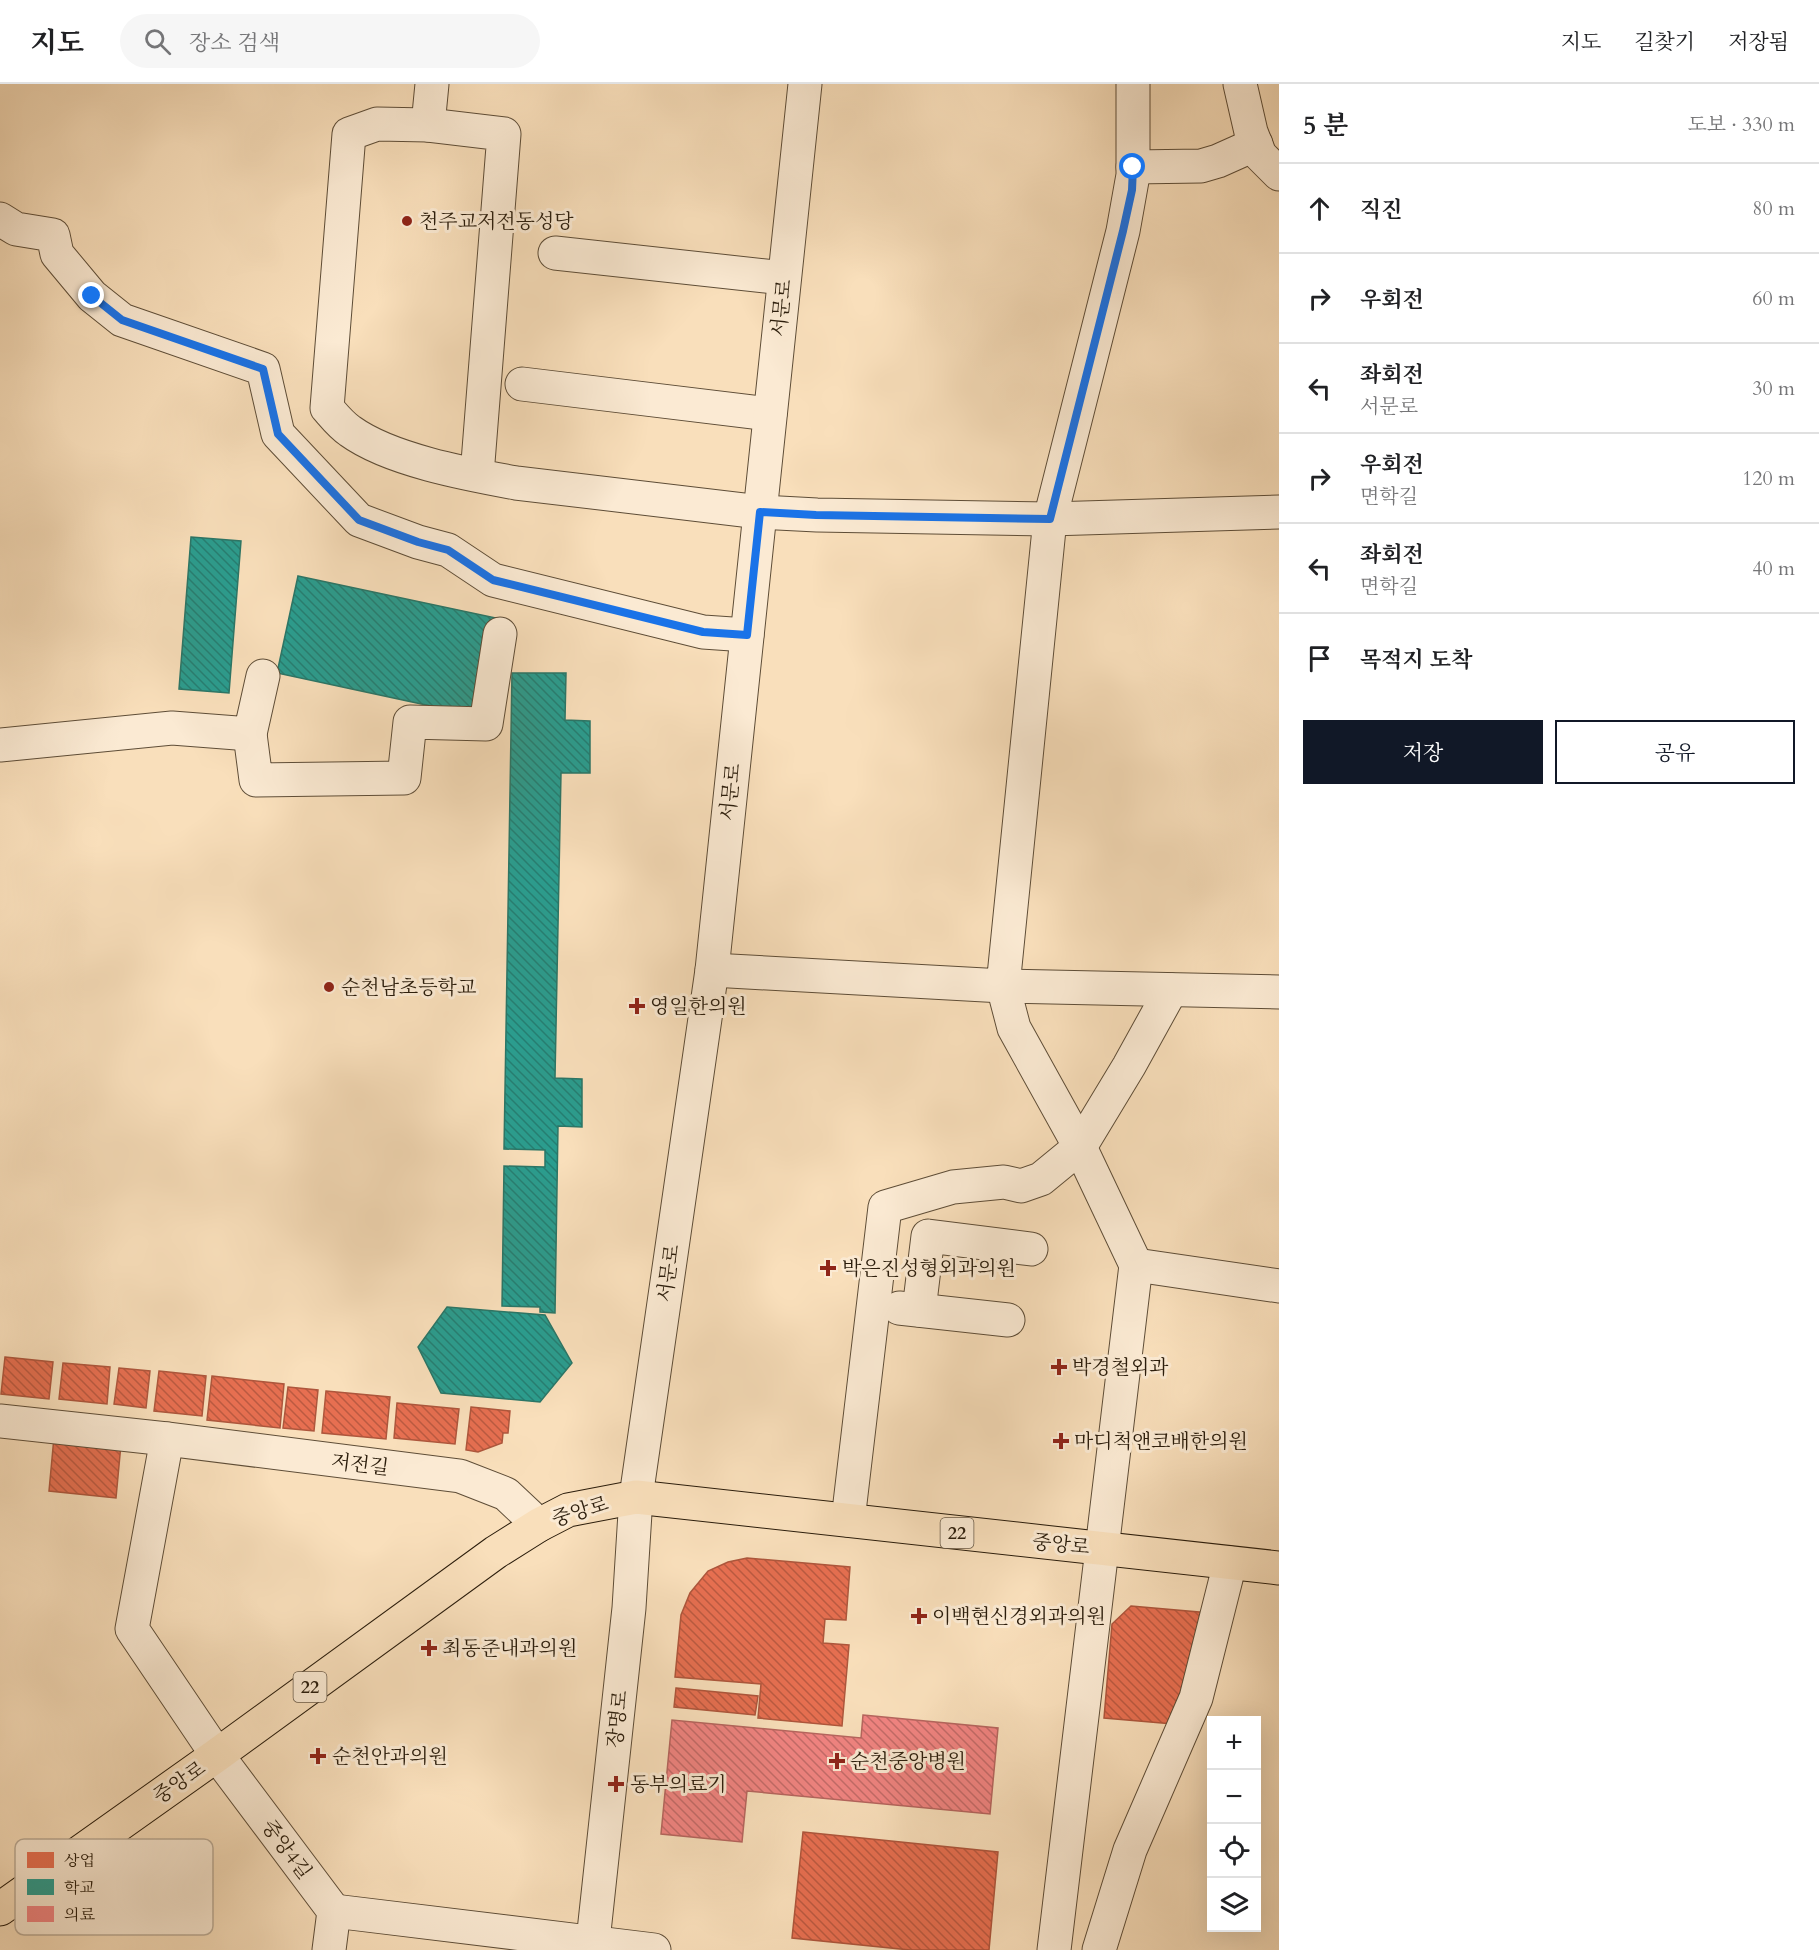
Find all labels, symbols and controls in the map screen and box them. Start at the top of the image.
search box [120,14,540,68]
text: 지도 [30,24,84,62]
icon: search [141,25,174,58]
text: 장소 검색 [189,28,280,58]
text: 지도 [1561,28,1601,57]
text: 길찾기 [1634,28,1695,57]
text: 저장됨 [1728,28,1789,57]
text: 5 분 [1303,108,1348,143]
text: 도보 · 330 m [1688,111,1795,138]
route start [1119,153,1145,179]
icon: ahead [1303,192,1336,225]
text: 직진 [1360,195,1403,225]
text: 80 m [1752,195,1795,222]
place label: 천주교저전동성당 [419,208,574,235]
marker: 천주교저전동성당 [400,214,414,228]
street label: 서문로 [765,278,798,338]
route end [78,282,104,308]
icon: right [1303,282,1336,315]
text: 우회전 [1360,285,1424,315]
text: 60 m [1752,285,1795,312]
text: 좌회전 [1360,360,1424,390]
icon: left [1303,372,1336,405]
text: 30 m [1752,375,1795,402]
text: 서문로 [1360,393,1418,420]
text: 우회전 [1360,450,1424,480]
icon: right [1303,462,1336,495]
text: 120 m [1742,465,1795,492]
text: 면학길 [1360,483,1418,510]
text: 좌회전 [1360,540,1424,570]
icon: left [1303,552,1336,585]
text: 40 m [1752,555,1795,582]
text: 면학길 [1360,573,1418,600]
icon: arrive [1303,642,1336,675]
text: 목적지 도착 [1360,645,1472,675]
button: 저장 [1303,720,1543,784]
button: 공유 [1555,720,1795,784]
street label: 서문로 [714,762,747,822]
place label: 순천남초등학교 [341,974,477,1001]
marker: 순천남초등학교 [322,980,336,994]
place label: 영일한의원 [650,993,747,1020]
marker: 영일한의원 [628,997,646,1015]
street label: 서문로 [651,1242,686,1304]
place label: 박은진성형외과의원 [842,1255,1016,1282]
marker: 박은진성형외과의원 [819,1259,837,1277]
place label: 박경철외과 [1072,1354,1169,1381]
marker: 박경철외과 [1050,1358,1068,1376]
place label: 마디척앤코배한의원 [1074,1428,1248,1455]
marker: 마디척앤코배한의원 [1052,1432,1070,1450]
street label: 저전길 [330,1448,390,1481]
street label: 중앙로 [548,1490,612,1533]
road number: 22 [940,1518,974,1548]
street label: 중앙로 [1031,1528,1091,1561]
place label: 이백현신경외과의원 [932,1603,1106,1630]
marker: 이백현신경외과의원 [910,1607,928,1625]
place label: 최동준내과의원 [442,1635,577,1662]
marker: 최동준내과의원 [420,1639,438,1657]
road number: 22 [294,1672,326,1702]
street label: 장명로 [601,1689,634,1749]
map controls [1207,1716,1261,1932]
button: + [1207,1716,1261,1770]
place label: 순천안과의원 [332,1743,448,1770]
marker: 순천안과의원 [309,1747,327,1765]
place label: 순천중앙병원 [850,1748,966,1775]
marker: 순천중앙병원 [828,1752,846,1770]
street label: 중앙로 [148,1755,211,1810]
button: − [1207,1770,1261,1824]
place label: 동부의료기 [630,1771,727,1798]
marker: 동부의료기 [607,1775,625,1793]
street label: 중앙4길 [255,1814,318,1885]
button: locate [1207,1824,1261,1878]
legend [15,1839,213,1935]
text: 상업 [64,1850,95,1872]
text: 학교 [64,1877,95,1899]
button: layers [1207,1878,1261,1932]
text: 의료 [64,1904,95,1926]

